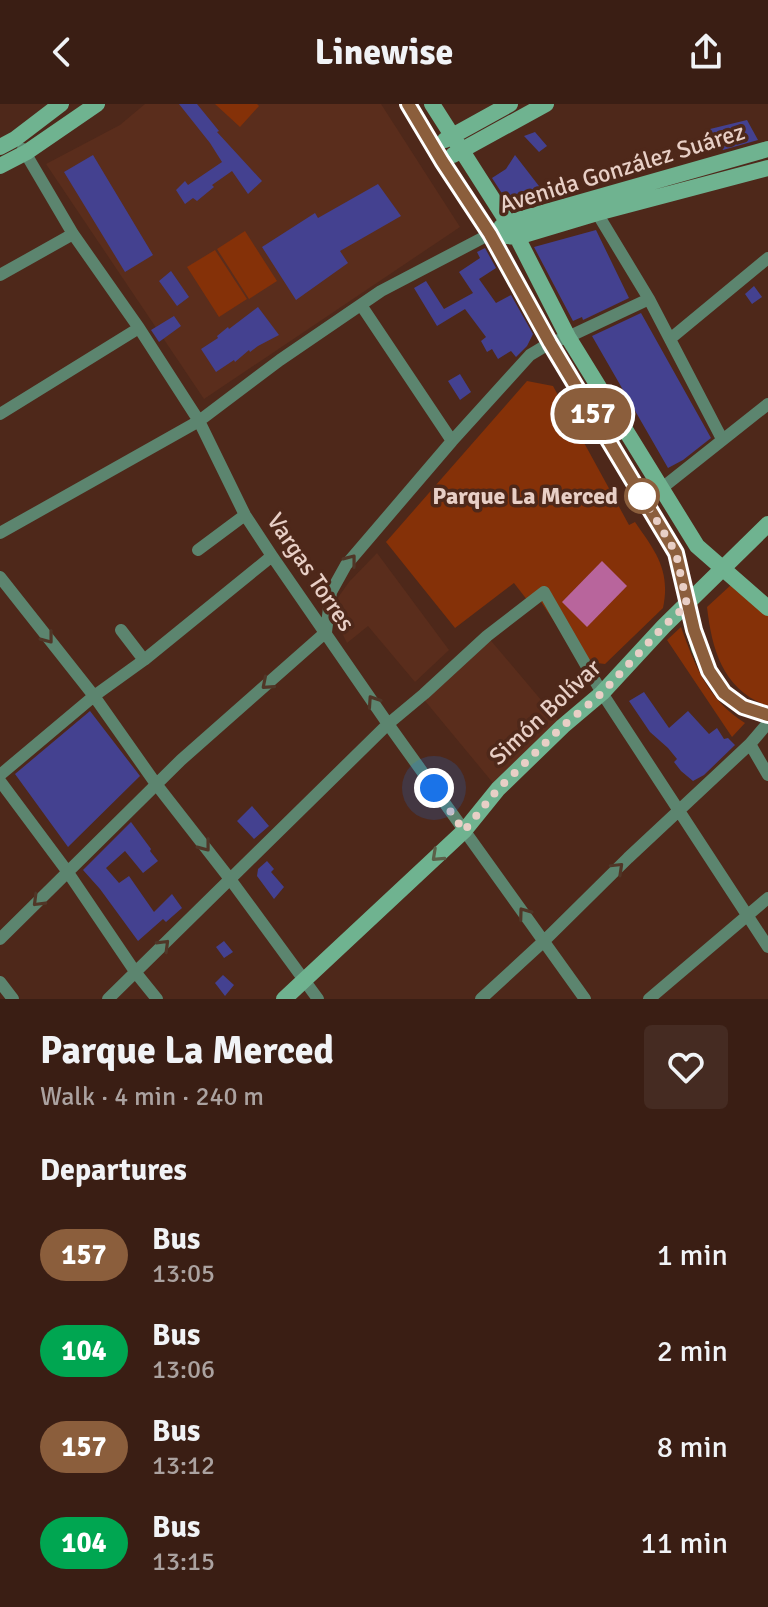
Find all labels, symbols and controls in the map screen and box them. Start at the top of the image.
icon: back [40,30,84,74]
text: Linewise [315,30,453,75]
icon: share [684,30,728,74]
street label: Avenida González Suárez [496,116,748,220]
line badge: 157 [547,388,639,440]
text: 157 [570,397,616,431]
marker: Parque La Merced [625,479,659,513]
place label: Parque La Merced [432,481,618,511]
street label: Vargas Torres [260,507,362,637]
one-way arrow [342,554,356,569]
one-way arrow [39,629,53,644]
street label: Simón Bolívar [483,653,607,771]
one-way arrow [262,674,277,688]
one-way arrow [367,696,382,710]
your location [414,768,454,808]
one-way arrow [195,837,209,852]
one-way arrow [431,847,446,861]
one-way arrow [609,862,623,877]
one-way arrow [33,892,47,906]
one-way arrow [519,907,533,922]
one-way arrow [155,940,169,954]
button: heart [644,1025,728,1109]
text: Parque La Merced [40,1027,334,1074]
text: Walk · 4 min · 240 m [40,1081,264,1113]
text: Departures [40,1152,187,1189]
text: Bus [152,1221,200,1258]
text: 1 min [657,1237,728,1274]
text: 157 [61,1238,107,1272]
text: 13:05 [152,1258,215,1290]
text: Bus [152,1317,200,1354]
text: 2 min [657,1333,728,1370]
text: 104 [61,1334,107,1368]
text: 13:06 [152,1354,215,1386]
text: Bus [152,1413,200,1450]
text: 8 min [657,1429,728,1466]
text: 157 [61,1430,107,1464]
text: 13:12 [152,1450,215,1482]
text: Bus [152,1509,200,1546]
text: 11 min [641,1525,728,1562]
text: 104 [61,1526,107,1560]
text: 13:15 [152,1546,215,1578]

